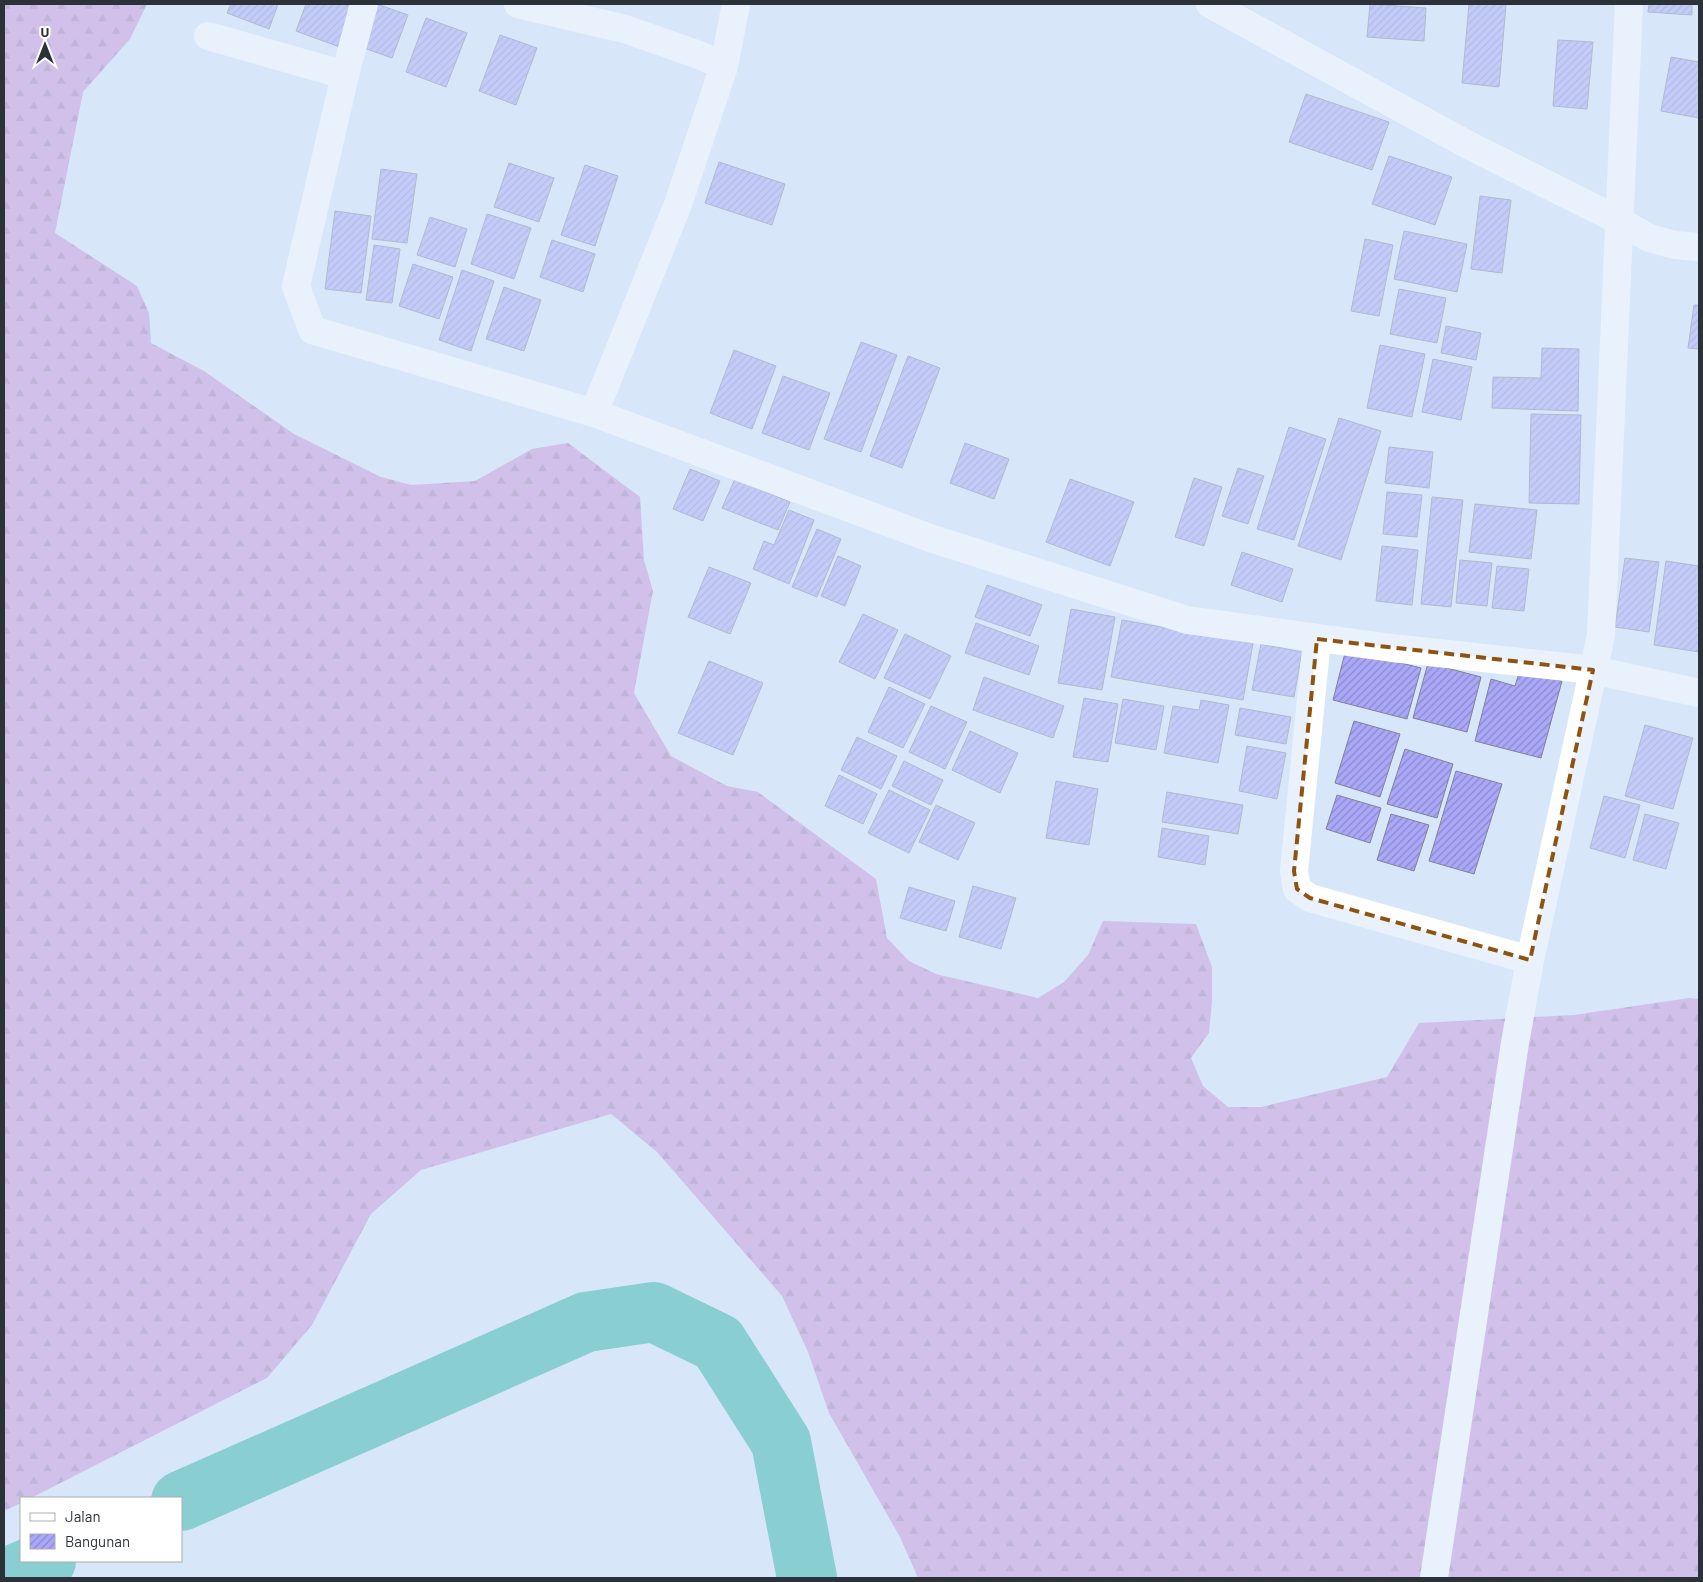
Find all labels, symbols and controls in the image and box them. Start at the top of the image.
north arrow [20,20,70,70]
text: U [41,23,50,40]
legend [20,1497,182,1562]
text: Jalan [65,1507,101,1525]
text: Bangunan [65,1532,130,1550]

